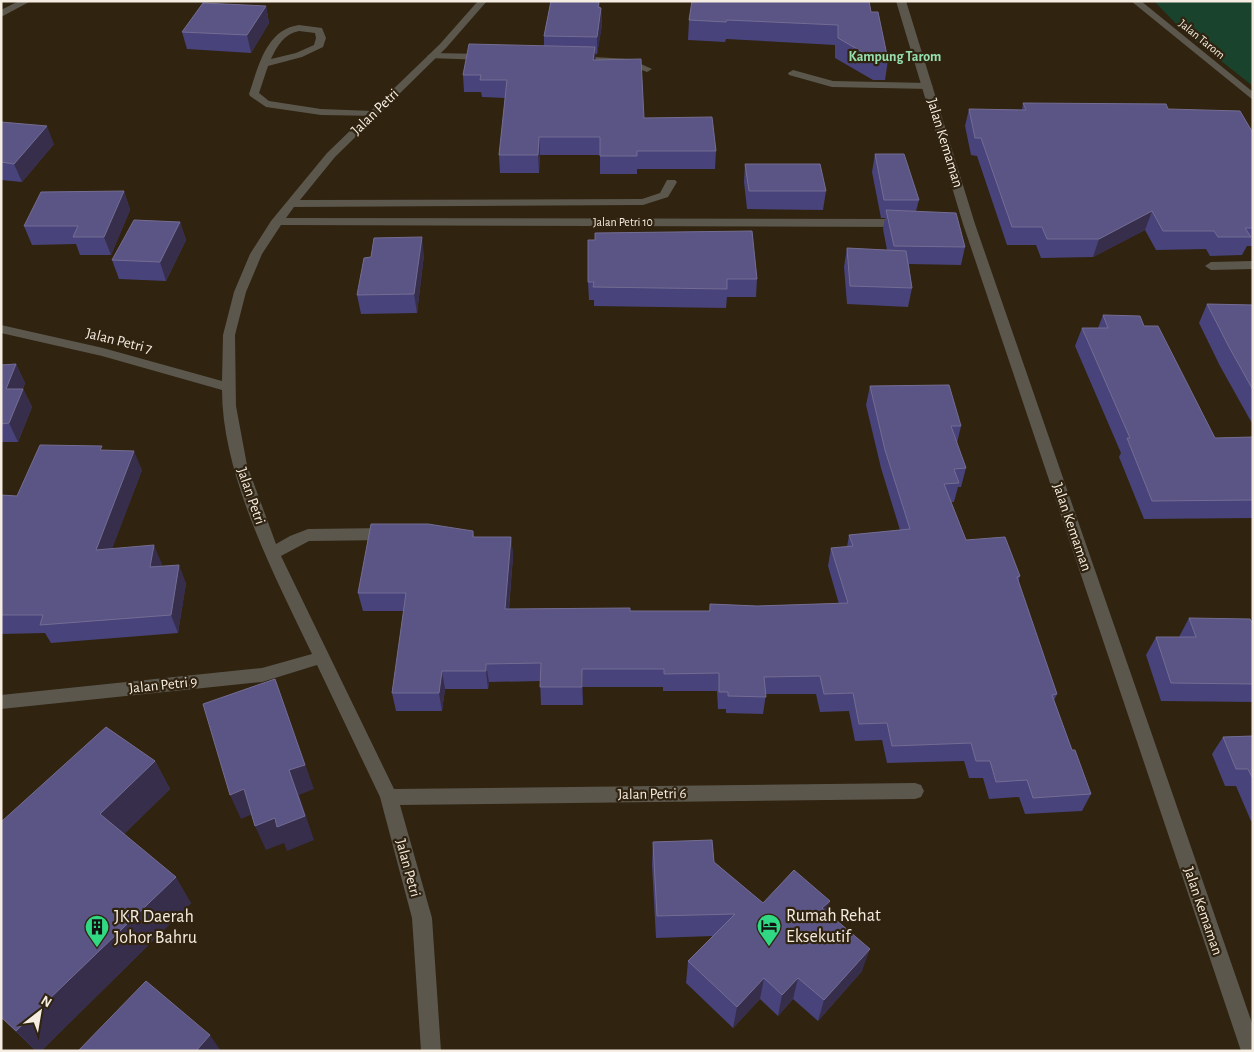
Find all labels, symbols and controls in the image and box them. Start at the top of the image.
street label: Jalan Tarom [1177,17,1227,61]
district label: Kampung Tarom [849,50,941,64]
street label: Jalan Petri [348,86,402,138]
street label: Jalan Kemaman [924,97,966,189]
street label: Jalan Petri 10 [593,216,653,228]
street label: Jalan Petri 7 [84,325,154,357]
street label: Jalan Petri [234,466,268,526]
street label: Jalan Kemaman [1050,481,1094,573]
street label: Jalan Petri 9 [128,674,198,696]
street label: Jalan Petri 6 [617,786,687,802]
street label: Jalan Petri [393,837,423,899]
street label: Jalan Kemaman [1181,865,1225,957]
place label: Rumah Rehat Eksekutif [786,907,881,946]
place label: JKR Daerah Johor Bahru [114,908,197,947]
hotel icon: Rumah Rehat Eksekutif [756,913,782,947]
building icon: JKR Daerah Johor Bahru [84,914,110,948]
north arrow [15,987,65,1037]
text: N [38,993,54,1010]

